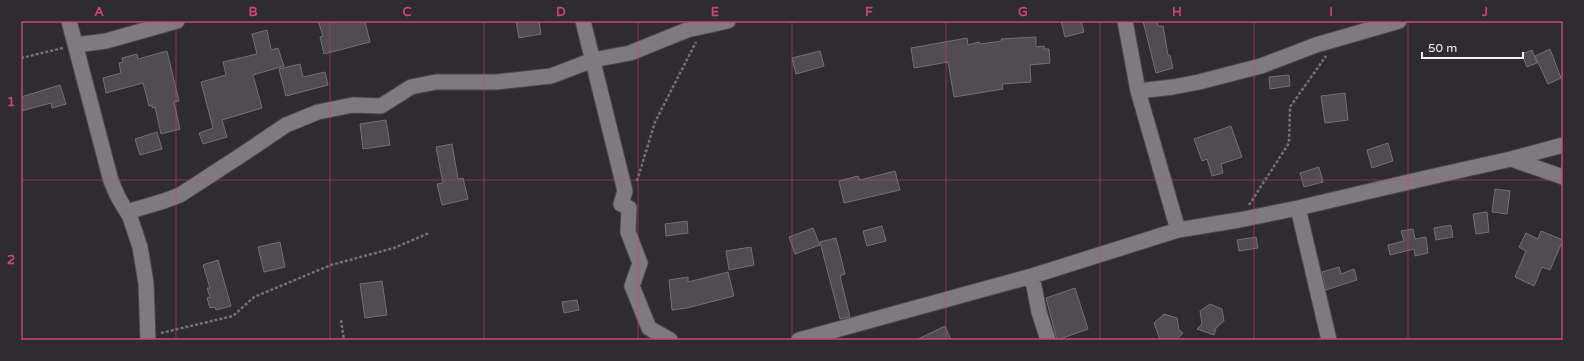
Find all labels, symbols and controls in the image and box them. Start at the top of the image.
text: A [94,4,104,20]
text: B [248,4,258,20]
text: C [402,4,412,20]
text: D [556,4,566,20]
text: E [711,4,719,20]
text: F [865,4,873,20]
text: G [1018,4,1028,20]
text: H [1172,4,1182,20]
text: I [1329,4,1333,20]
text: J [1481,4,1488,20]
scale bar [1422,34,1523,60]
text: 50 m [1428,41,1457,55]
text: 1 [7,94,15,110]
text: 2 [7,252,15,268]

